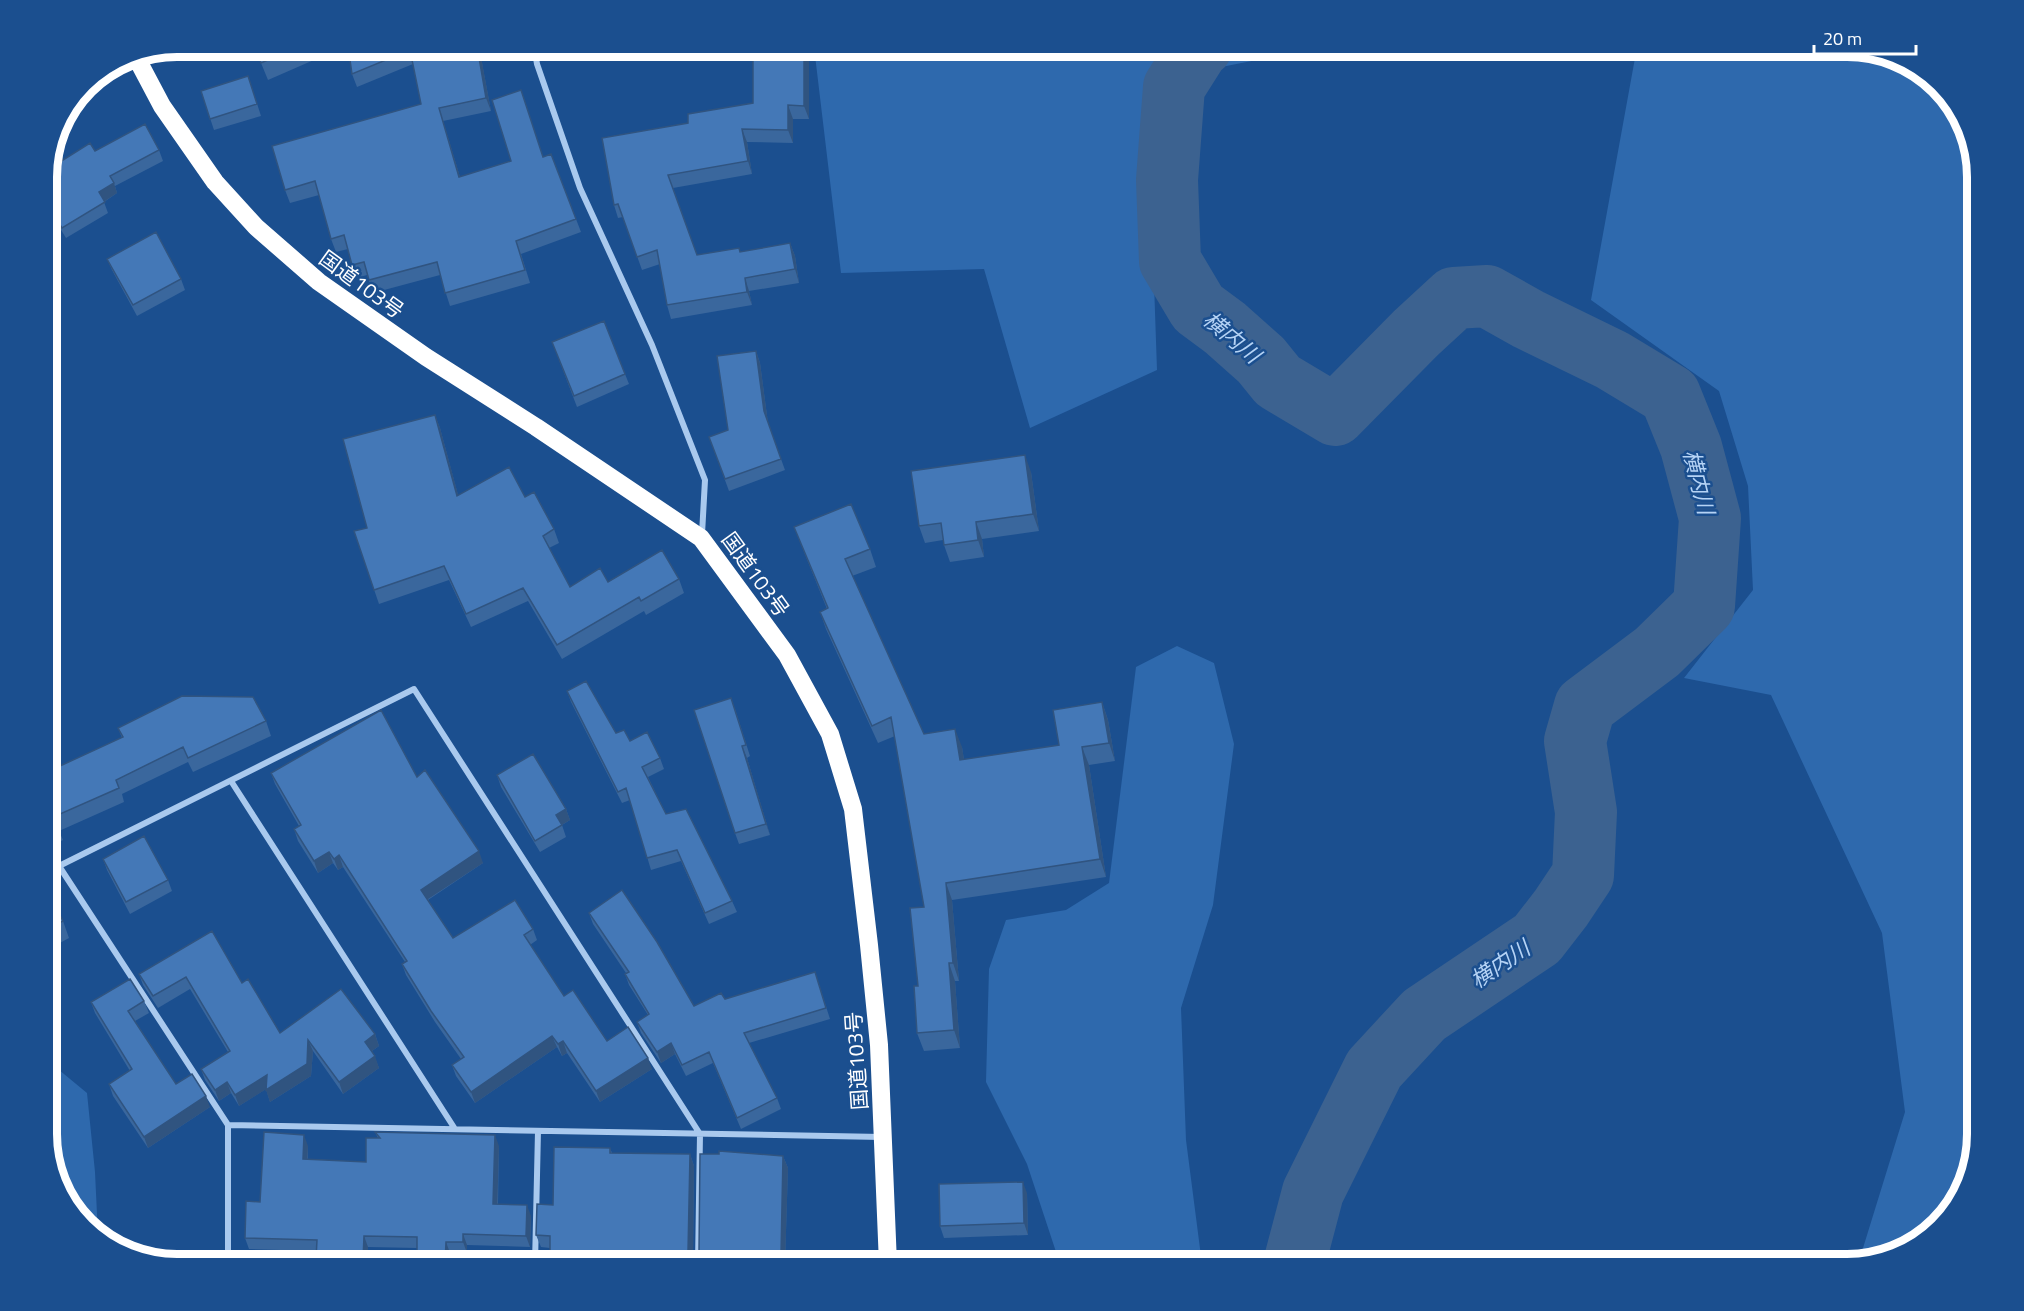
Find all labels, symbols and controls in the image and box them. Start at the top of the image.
scale bar [1814,18,1916,56]
text: 20 m [1823,25,1862,52]
street label: 国道103号 [313,242,411,326]
water label: 横内川 [1196,303,1270,373]
water label: 横内川 [1675,446,1724,520]
street label: 国道103号 [714,525,798,623]
water label: 横内川 [1463,930,1539,997]
street label: 国道103号 [837,1011,875,1111]

